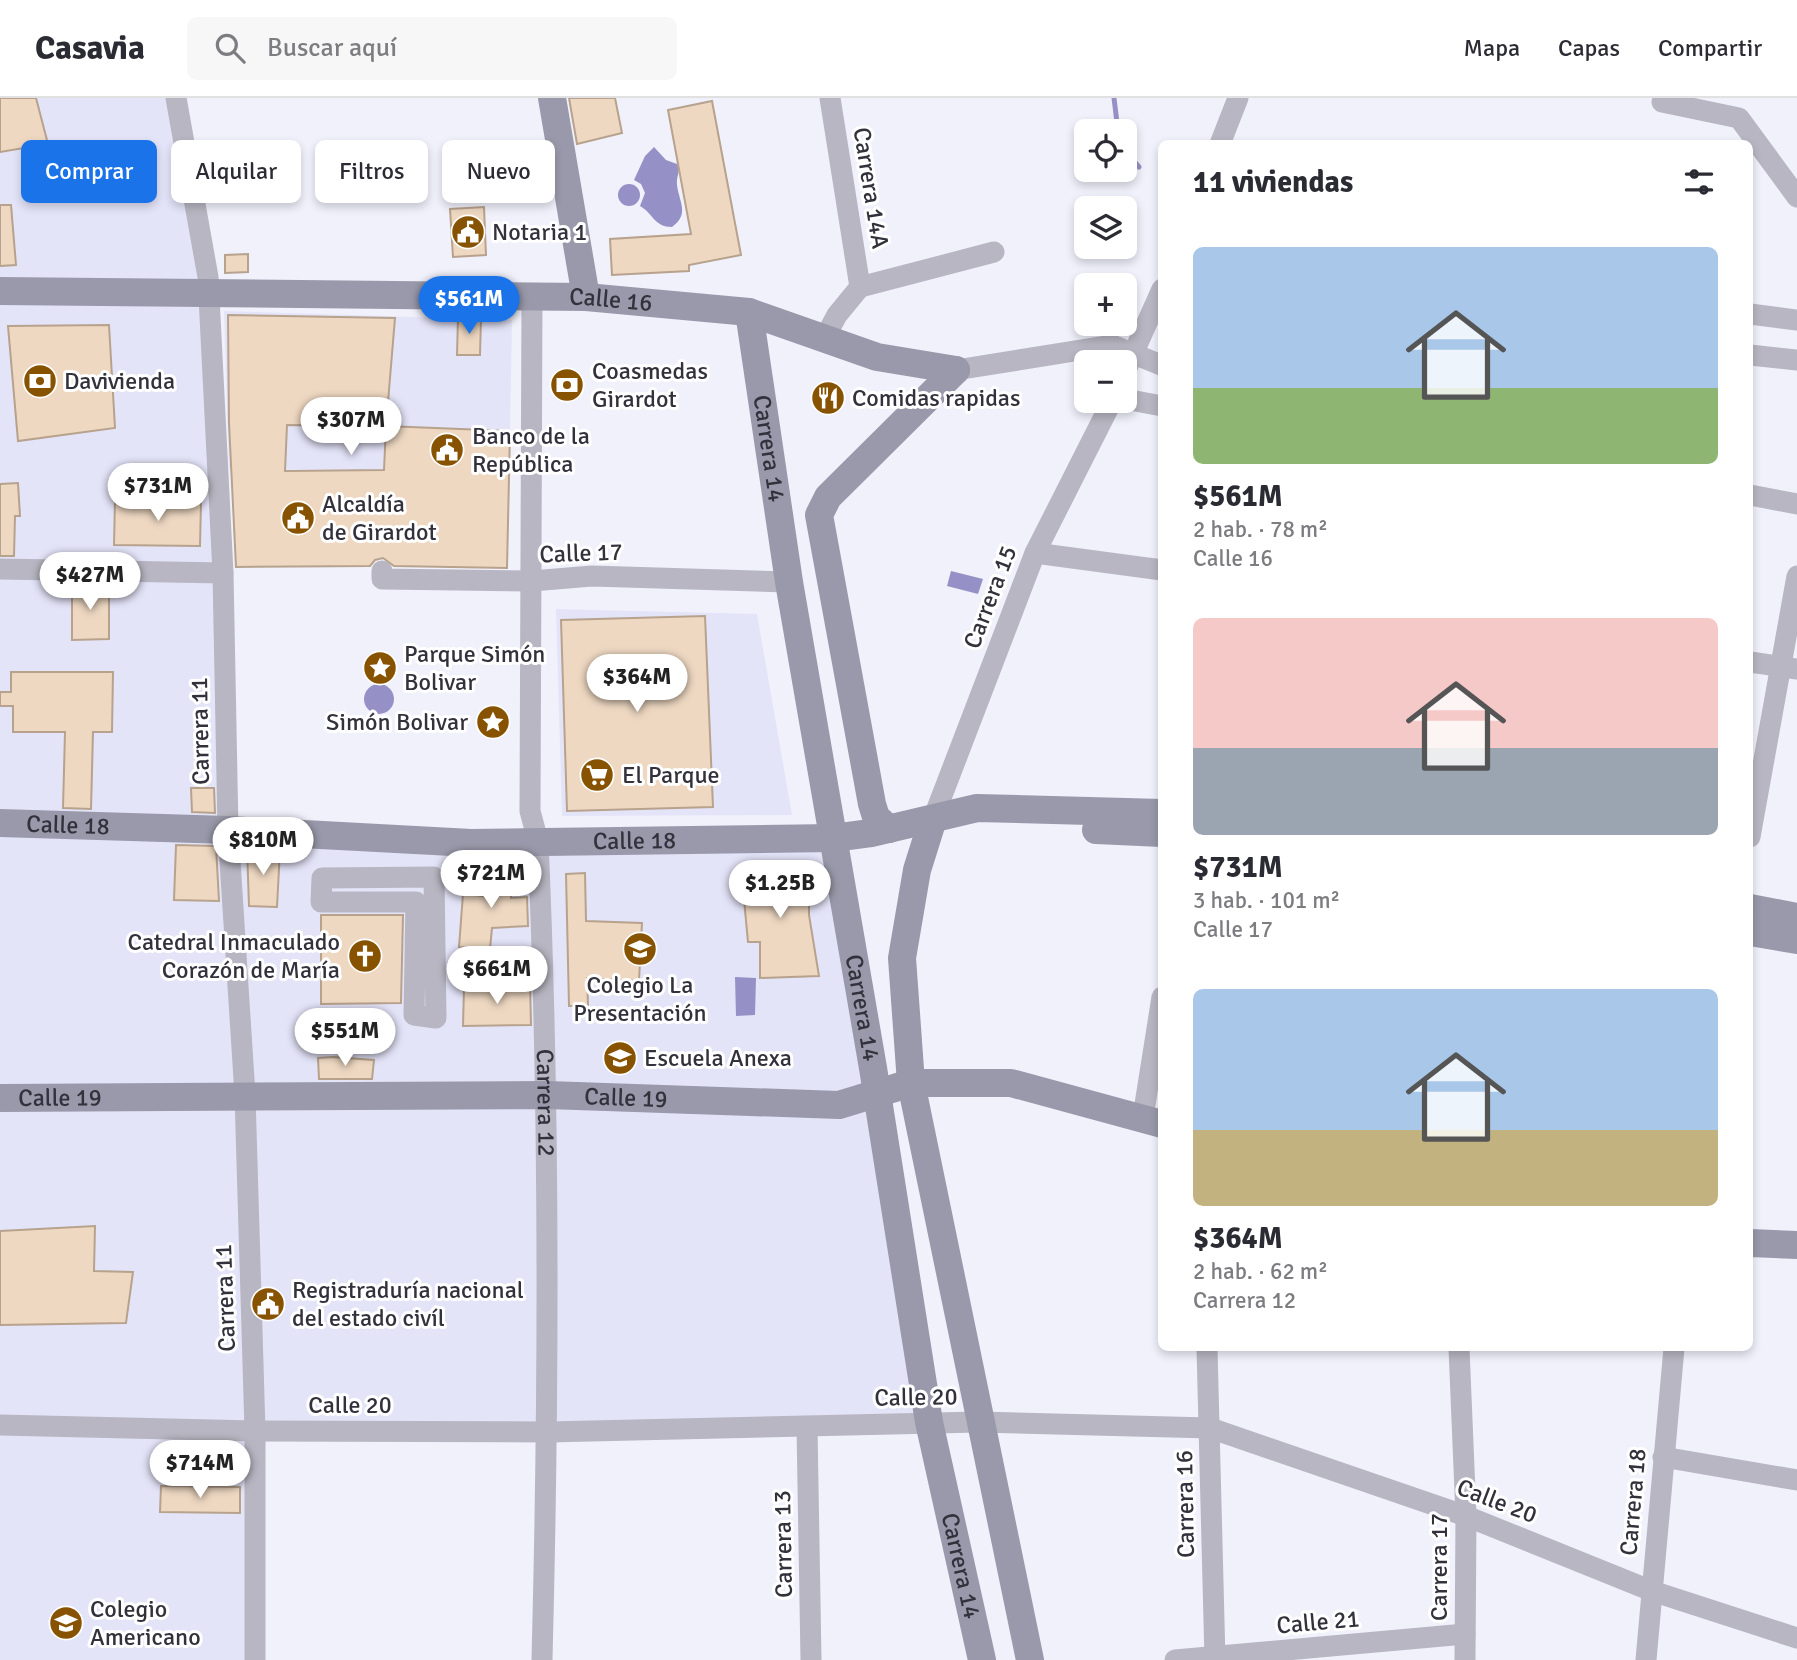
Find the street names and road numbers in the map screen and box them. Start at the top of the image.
street label: Carrera 14A [847,125,895,251]
street label: Calle 16 [569,282,654,318]
street label: Carrera 14 [746,393,792,504]
street label: Calle 17 [539,537,623,569]
street label: Carrera 15 [957,541,1023,653]
street label: Carrera 11 [184,677,216,785]
street label: Calle 18 [26,809,110,841]
street label: Calle 18 [593,825,676,856]
street label: Carrera 14 [839,952,887,1063]
street label: Carrera 12 [530,1049,561,1157]
street label: Calle 19 [584,1081,668,1114]
street label: Calle 19 [18,1082,102,1113]
street label: Carrera 11 [208,1244,242,1352]
street label: Calle 20 [874,1381,958,1413]
street label: Calle 20 [308,1390,392,1420]
street label: Carrera 18 [1613,1447,1653,1557]
street label: Carrera 16 [1169,1450,1201,1558]
street label: Calle 20 [1453,1472,1541,1530]
street label: Carrera 13 [767,1490,799,1598]
street label: Carrera 14 [935,1510,987,1622]
street label: Carrera 17 [1424,1513,1454,1621]
street label: Calle 21 [1275,1603,1361,1641]

